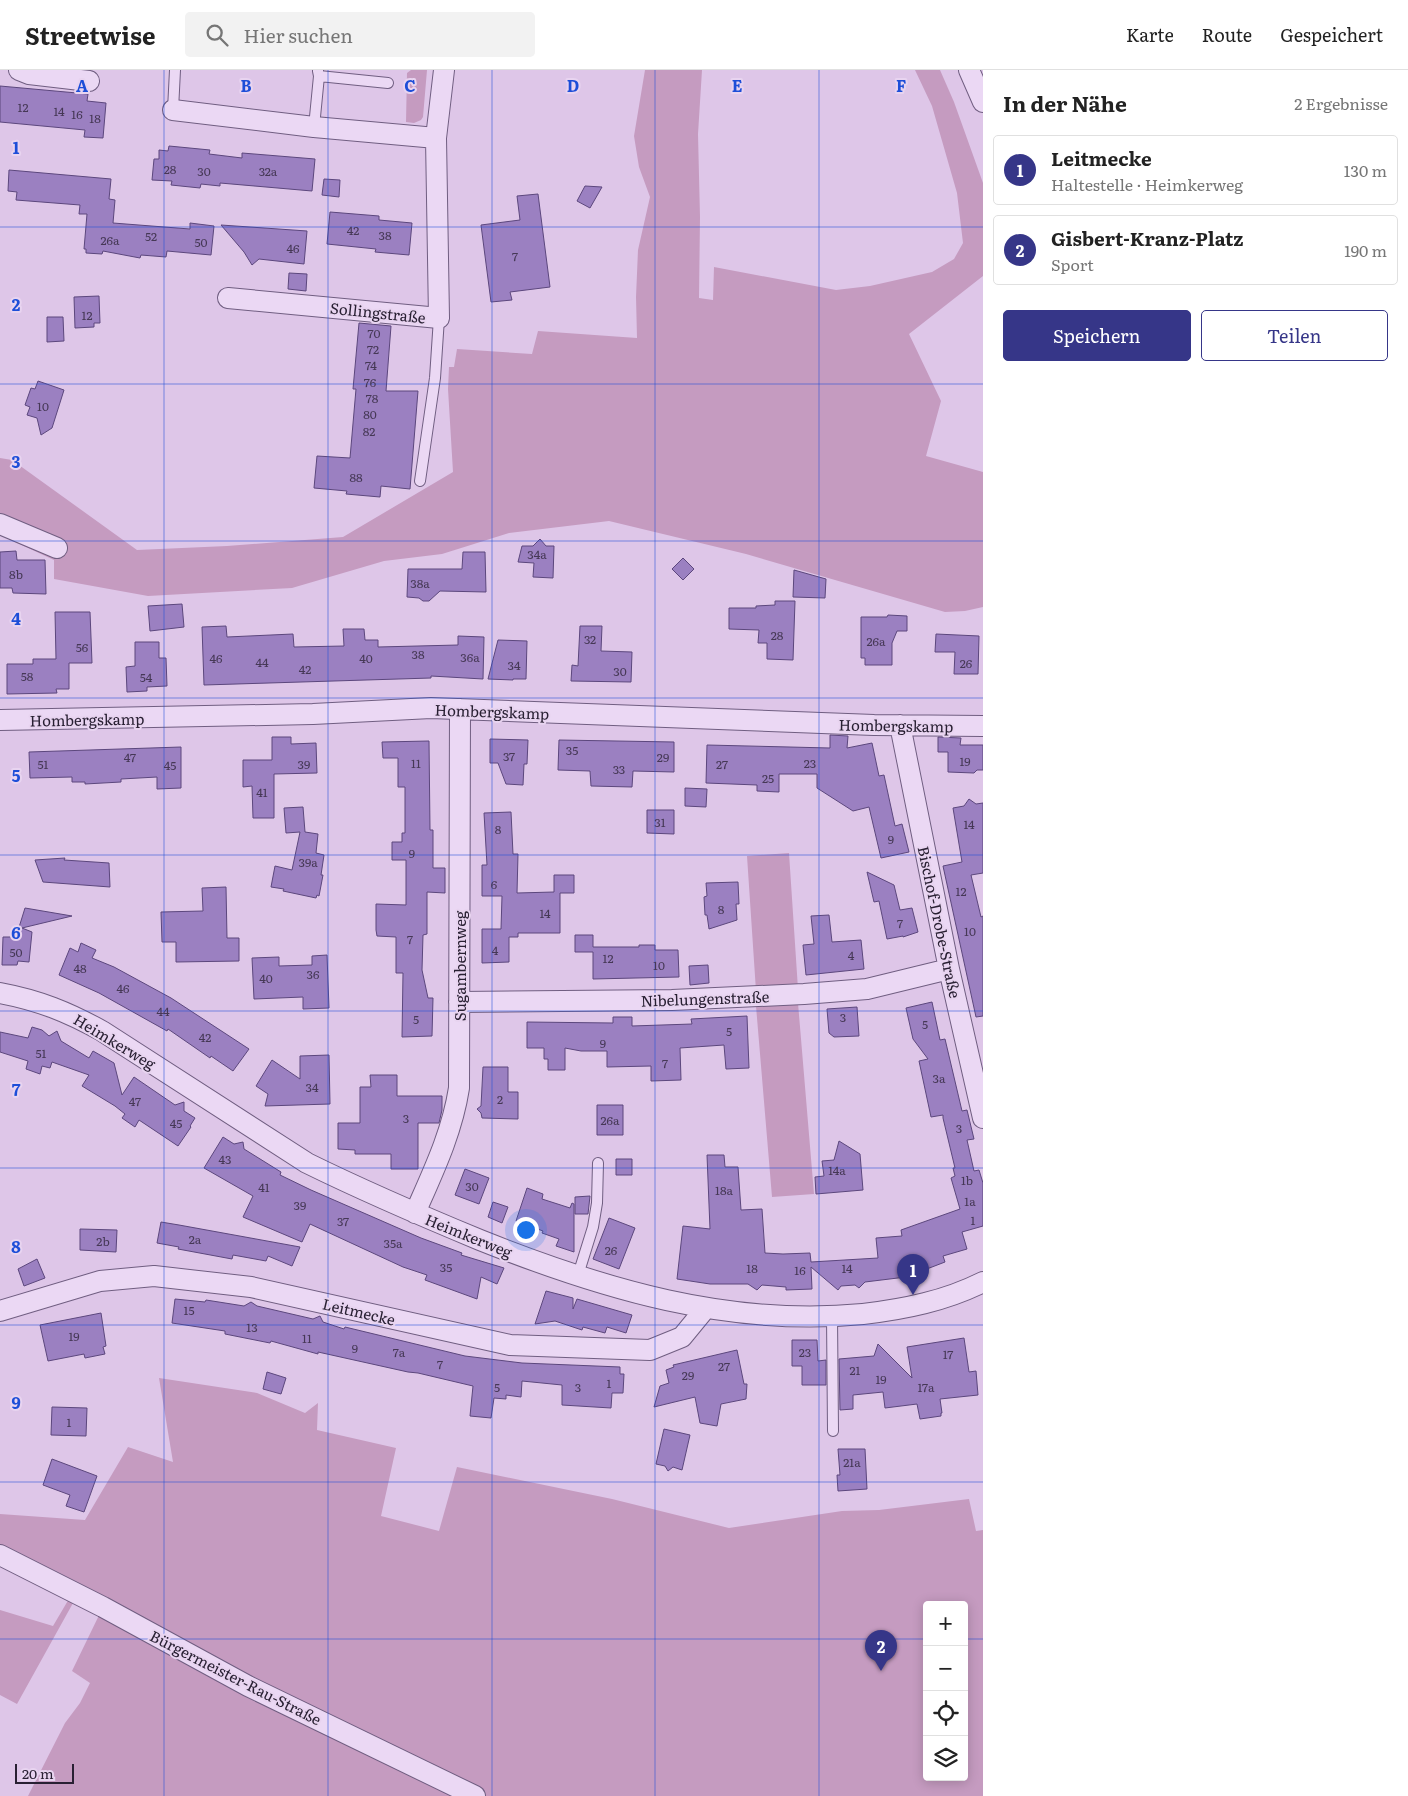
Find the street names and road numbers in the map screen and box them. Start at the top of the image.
street label: Sollingstraße [329,296,427,328]
street label: Hombergskamp [434,698,550,724]
street label: Hombergskamp [30,707,144,731]
street label: Hombergskamp [839,713,953,737]
street label: Bischof-Drobe-Straße [913,844,967,1000]
street label: Sugambernweg [448,910,471,1021]
street label: Nibelungenstraße [640,984,770,1012]
street label: Heimkerweg [70,1007,161,1075]
street label: Heimkerweg [422,1207,517,1263]
street label: Leitmecke [320,1291,398,1331]
street label: Bürgermeister-Rau-Straße [146,1624,326,1730]

